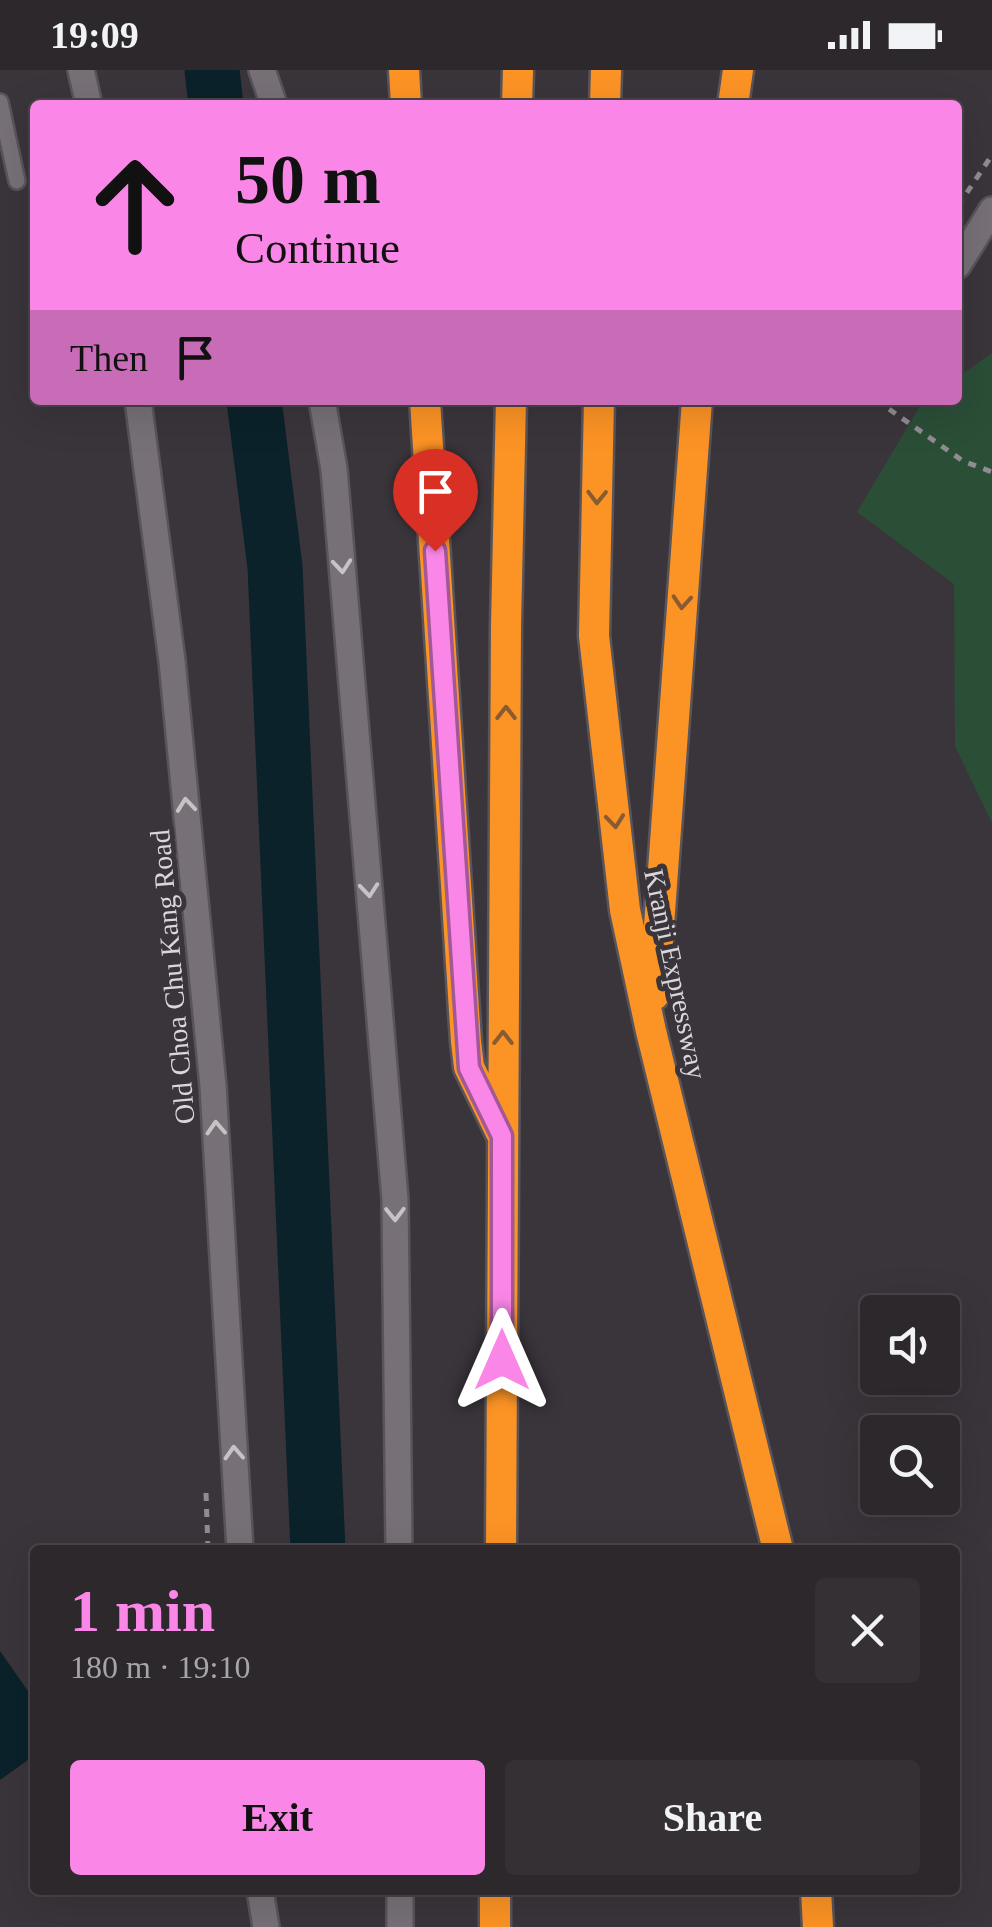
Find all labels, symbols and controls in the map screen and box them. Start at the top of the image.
text: 19:09 [50,14,139,56]
icon: ahead [70,140,200,270]
text: 50 m [235,141,381,218]
text: Continue [235,223,400,273]
icon: arrive [168,330,223,385]
text: Then [70,337,148,379]
pin [393,449,478,552]
icon: arrive [408,464,463,519]
one-way arrow [587,490,608,506]
one-way arrow [330,558,352,574]
one-way arrow [671,594,693,610]
one-way arrow [495,705,516,721]
one-way arrow [176,796,198,812]
one-way arrow [604,814,625,830]
street label: Old Choa Chu Kang Road [144,828,201,1126]
street label: Kranji Expressway [638,866,713,1082]
one-way arrow [358,882,380,898]
one-way arrow [492,1030,514,1046]
one-way arrow [206,1120,227,1136]
one-way arrow [385,1206,406,1222]
map controls [860,1295,960,1515]
button: sound [860,1295,960,1395]
position arrow [450,1308,554,1412]
button: search [860,1415,960,1515]
one-way arrow [224,1444,245,1460]
text: 1 min [70,1578,215,1644]
button: close [815,1578,920,1683]
text: 180 m · 19:10 [70,1649,250,1685]
button: Exit [70,1760,485,1875]
button: Share [505,1760,920,1875]

